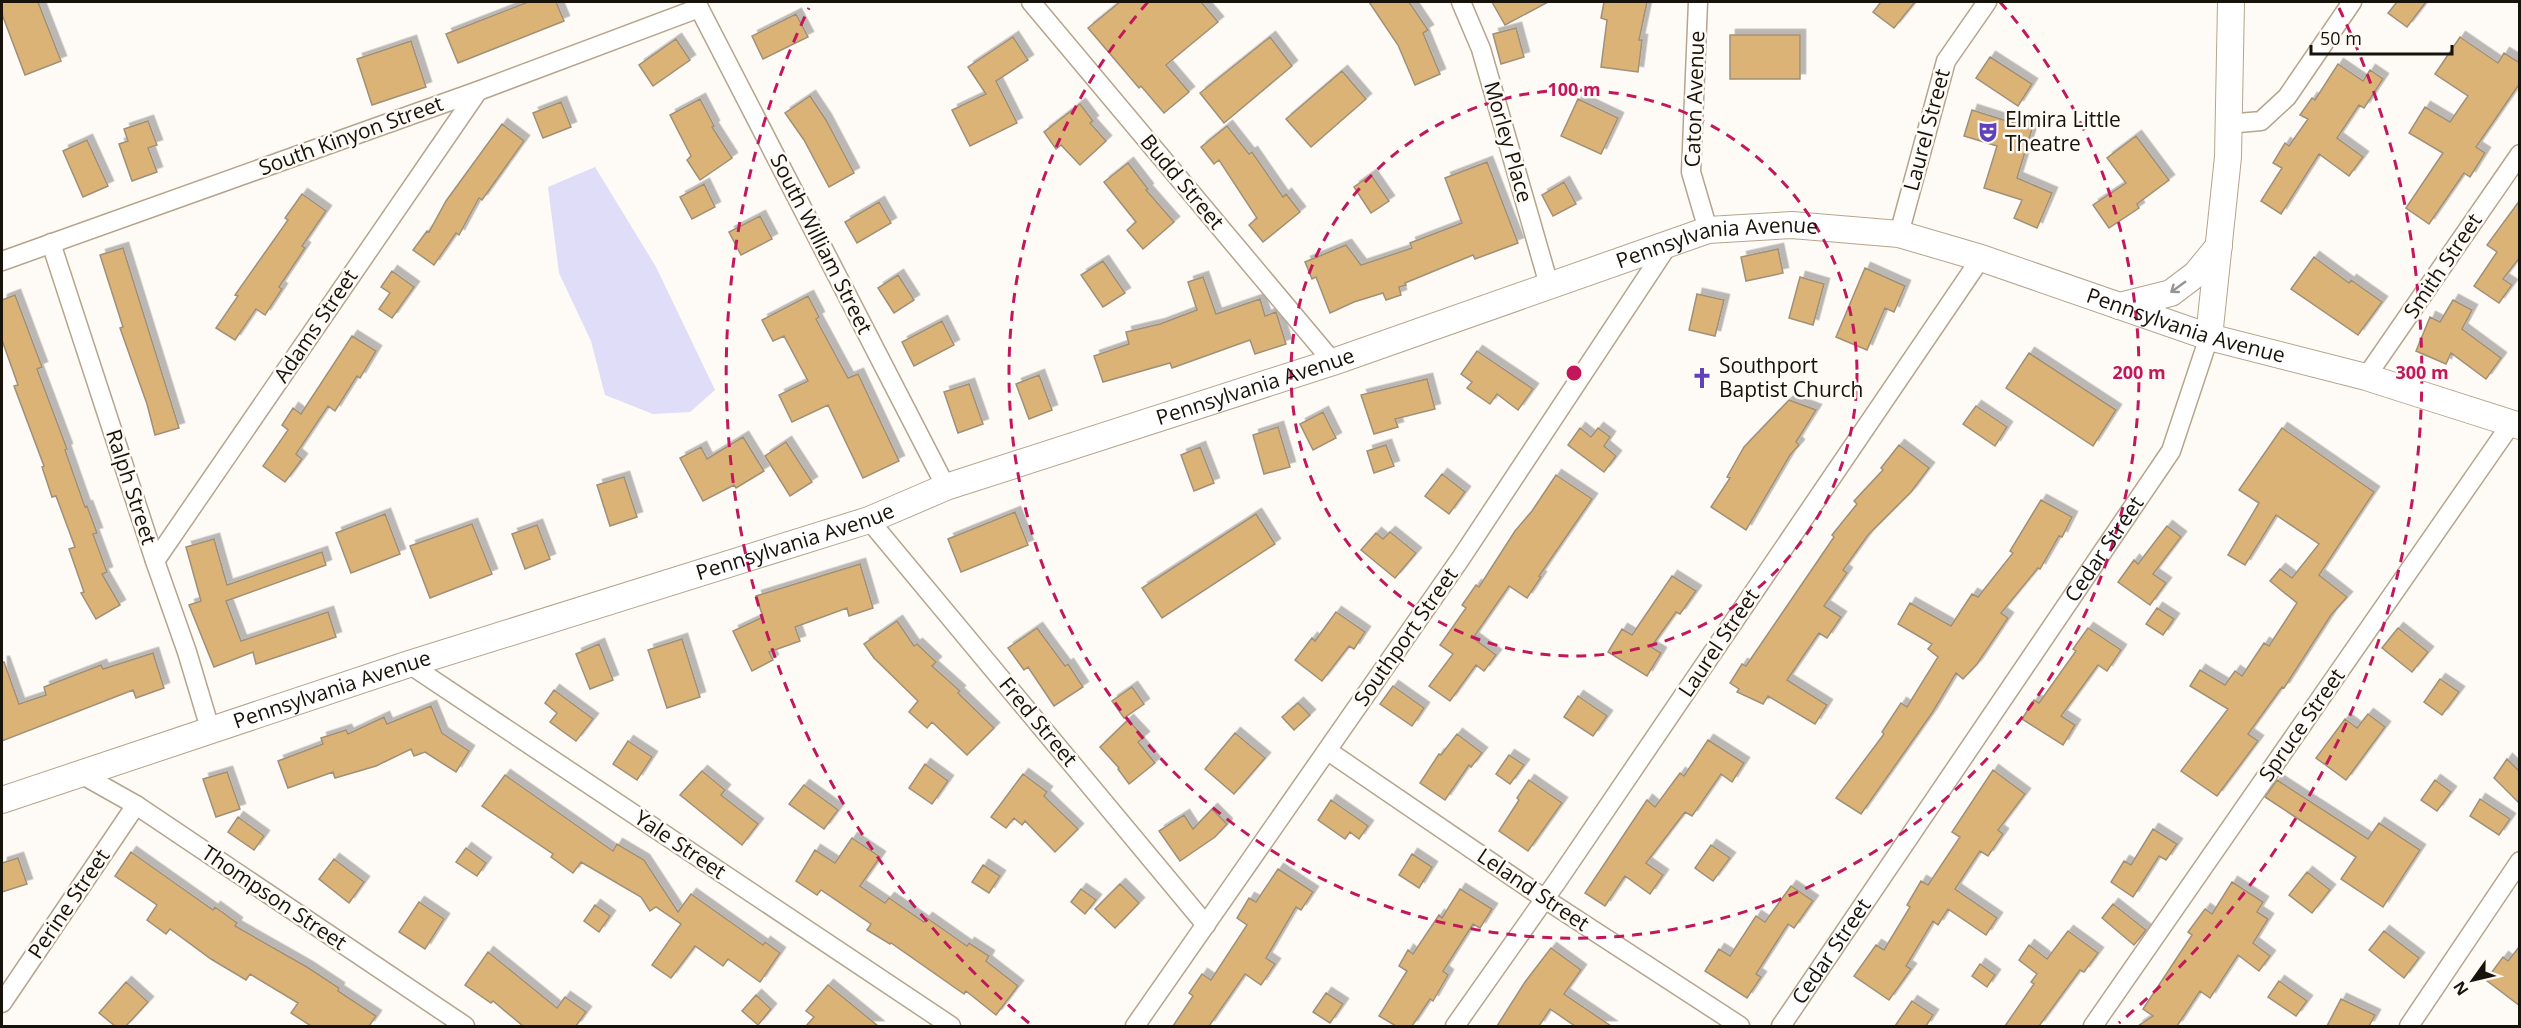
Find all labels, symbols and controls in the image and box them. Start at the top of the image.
scale bar [2311,18,2452,56]
text: 50 m [2320,26,2362,50]
street label: Caton Avenue [1678,30,1710,168]
street label: Laurel Street [1896,66,1956,194]
text: 100 m [1547,77,1601,101]
street label: Morley Place [1478,78,1540,205]
street label: South Kinyon Street [255,89,447,181]
place label: Elmira Little Theatre [2005,105,2121,157]
theatre icon: Elmira Little Theatre [1976,120,2000,144]
street label: Budd Street [1135,128,1231,235]
street label: South William Street [764,149,879,338]
street label: Smith Street [2397,208,2488,323]
street label: Pennsylvania Avenue [1612,210,1819,274]
street label: Adams Street [267,263,364,388]
street label: Pennsylvania Avenue [2083,281,2288,369]
one-way arrow [2171,281,2187,294]
street label: Pennsylvania Avenue [1152,341,1358,431]
place label: Southport Baptist Church [1719,351,1863,403]
text: 200 m [2112,360,2166,384]
text: 300 m [2395,360,2449,384]
centre of rings [1564,363,1584,383]
church icon: Southport Baptist Church [1690,366,1714,390]
street label: Ralph Street [100,425,164,548]
street label: Cedar Street [2058,490,2149,607]
street label: Pennsylvania Avenue [692,496,898,586]
street label: Southport Street [1347,562,1463,711]
street label: Laurel Street [1672,583,1765,702]
street label: Pennsylvania Avenue [229,643,434,735]
street label: Spruce Street [2252,662,2350,786]
street label: Fred Street [993,671,1084,772]
street label: Yale Street [629,803,732,885]
street label: Thompson Street [197,838,352,956]
street label: Leland Street [1472,841,1595,937]
street label: Perine Street [21,843,115,964]
street label: Cedar Street [1785,892,1877,1009]
north arrow [2443,950,2503,1010]
text: N [2448,977,2473,1000]

